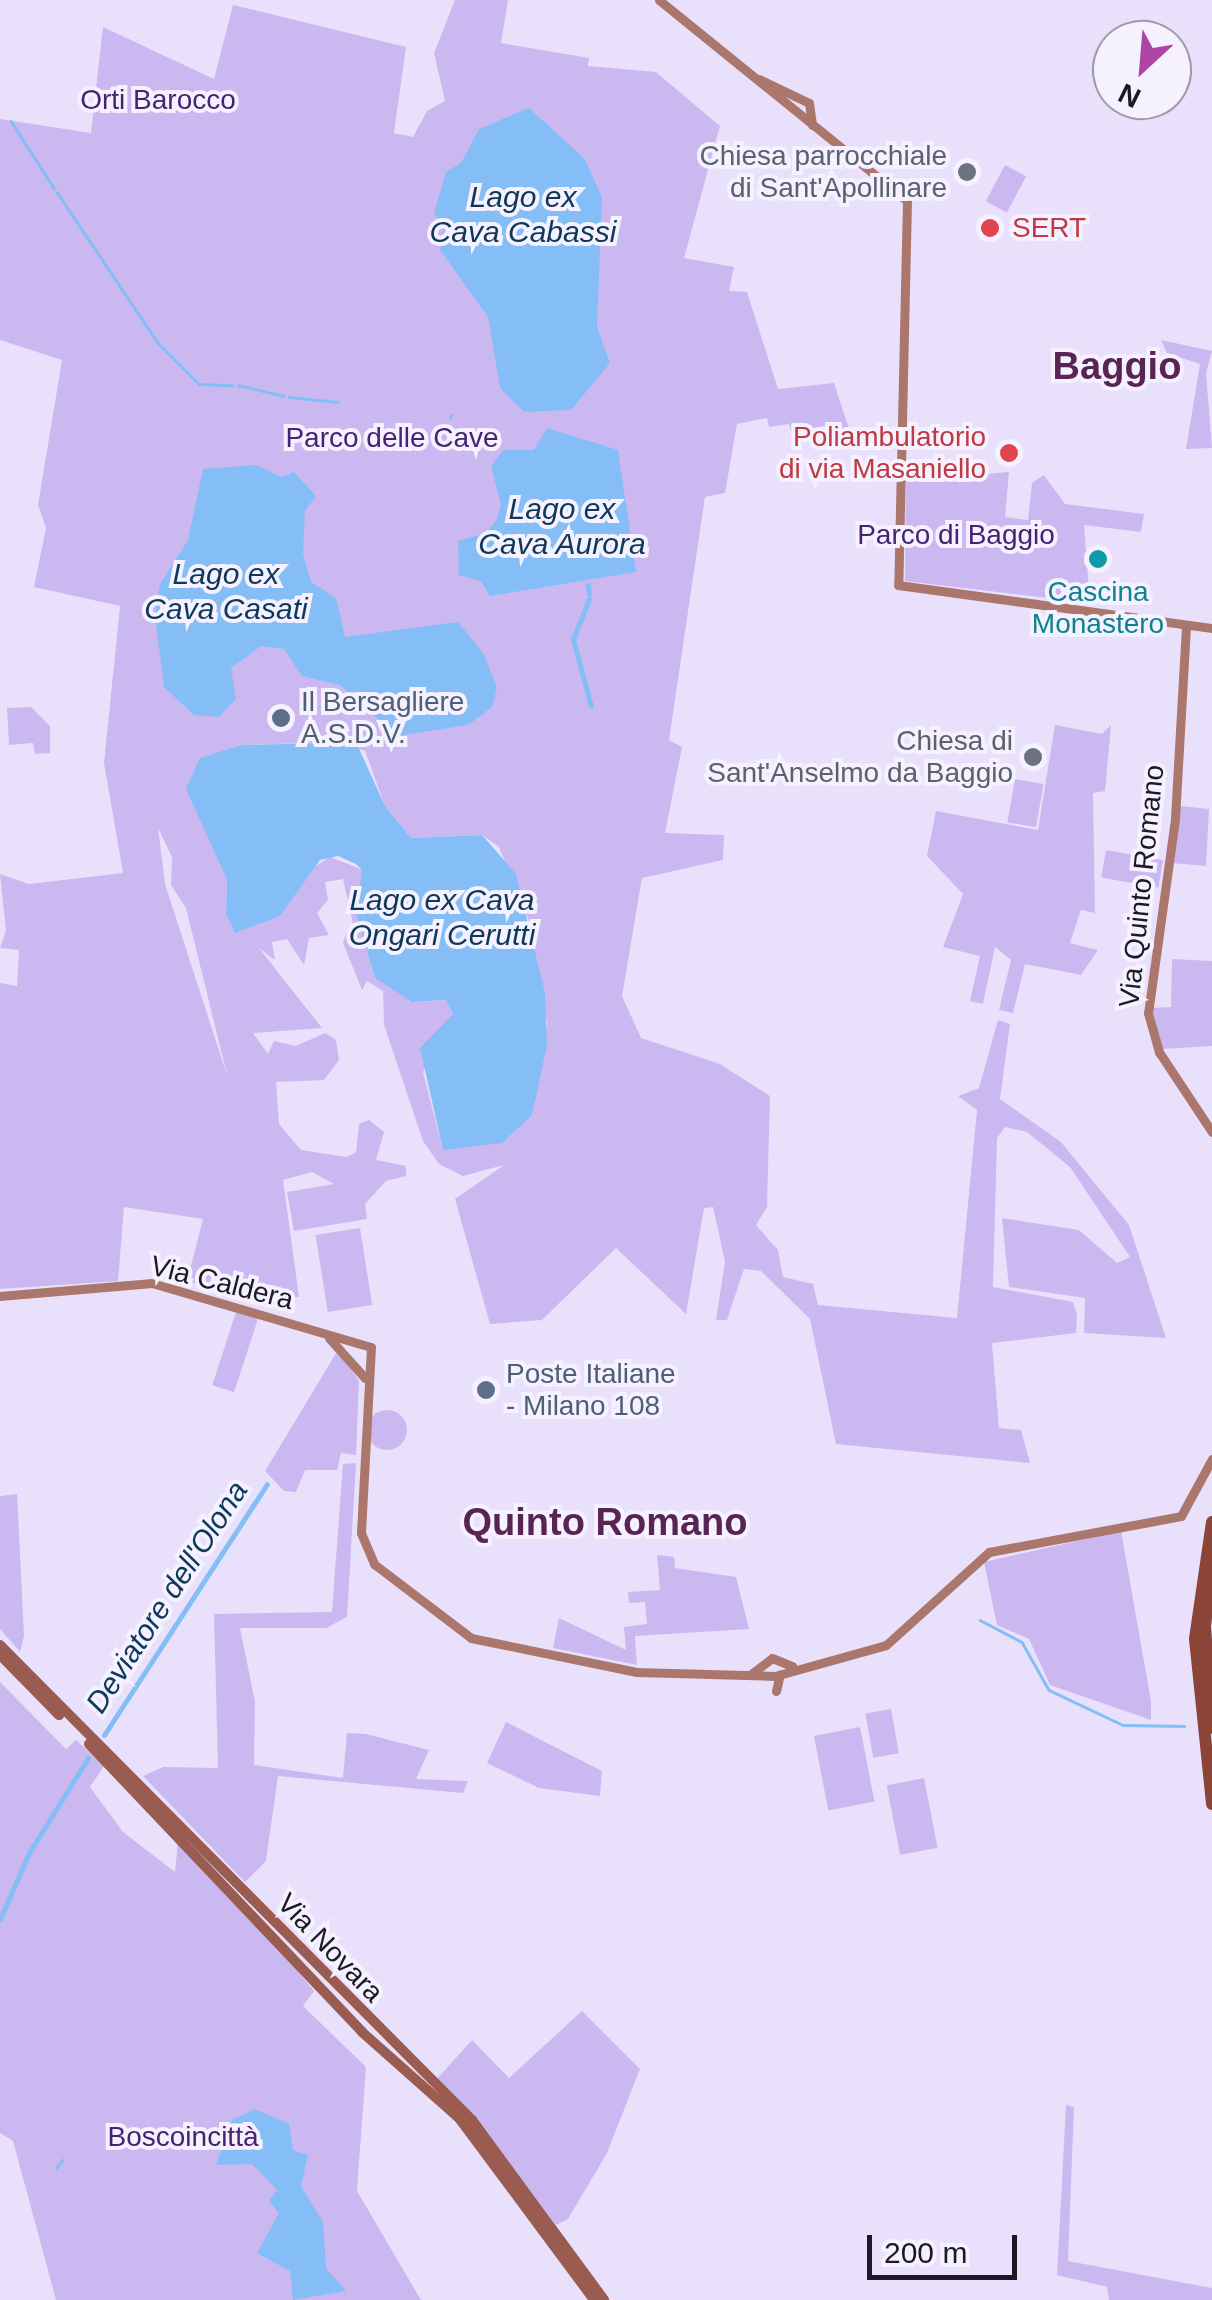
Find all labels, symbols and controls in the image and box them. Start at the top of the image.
north arrow [1092,20,1192,120]
text: N [1114,77,1145,114]
park label: Orti Barocco [80,83,236,117]
place label: Chiesa parrocchiale di Sant'Apollinare [700,139,947,205]
marker: Chiesa parrocchiale di Sant'Apollinare [956,161,978,183]
water label: Lago ex Cava Cabassi [430,179,616,250]
place label: SERT [1012,211,1086,245]
marker: SERT [977,215,1003,241]
district label: Baggio [1053,344,1181,390]
place label: Poliambulatorio di via Masaniello [779,420,986,486]
park label: Parco delle Cave [285,421,499,455]
marker: Poliambulatorio di via Masaniello [996,440,1022,466]
water label: Lago ex Cava Aurora [478,491,646,562]
park label: Parco di Baggio [857,518,1055,552]
marker: Cascina Monastero [1087,548,1109,570]
water label: Lago ex Cava Casati [144,556,308,626]
place label: Cascina Monastero [1032,575,1164,641]
place label: Il Bersagliere A.S.D.V. [301,685,464,751]
marker: Il Bersagliere A.S.D.V. [270,707,292,729]
place label: Chiesa di Sant'Anselmo da Baggio [707,724,1013,790]
marker: Chiesa di Sant'Anselmo da Baggio [1022,746,1044,768]
street label: Via Quinto Romano [1113,763,1171,1009]
water label: Lago ex Cava Ongari Cerutti [349,882,535,952]
street label: Via Caldera [147,1249,297,1317]
place label: Poste Italiane - Milano 108 [506,1357,676,1423]
marker: Poste Italiane - Milano 108 [475,1379,497,1401]
water label: Deviatore dell'Olona [79,1474,255,1720]
district label: Quinto Romano [463,1500,747,1546]
street label: Via Novara [270,1887,390,2009]
park label: Boscoincittà [108,2120,258,2154]
scale bar [872,2215,1022,2277]
text: 200 m [884,2236,967,2269]

